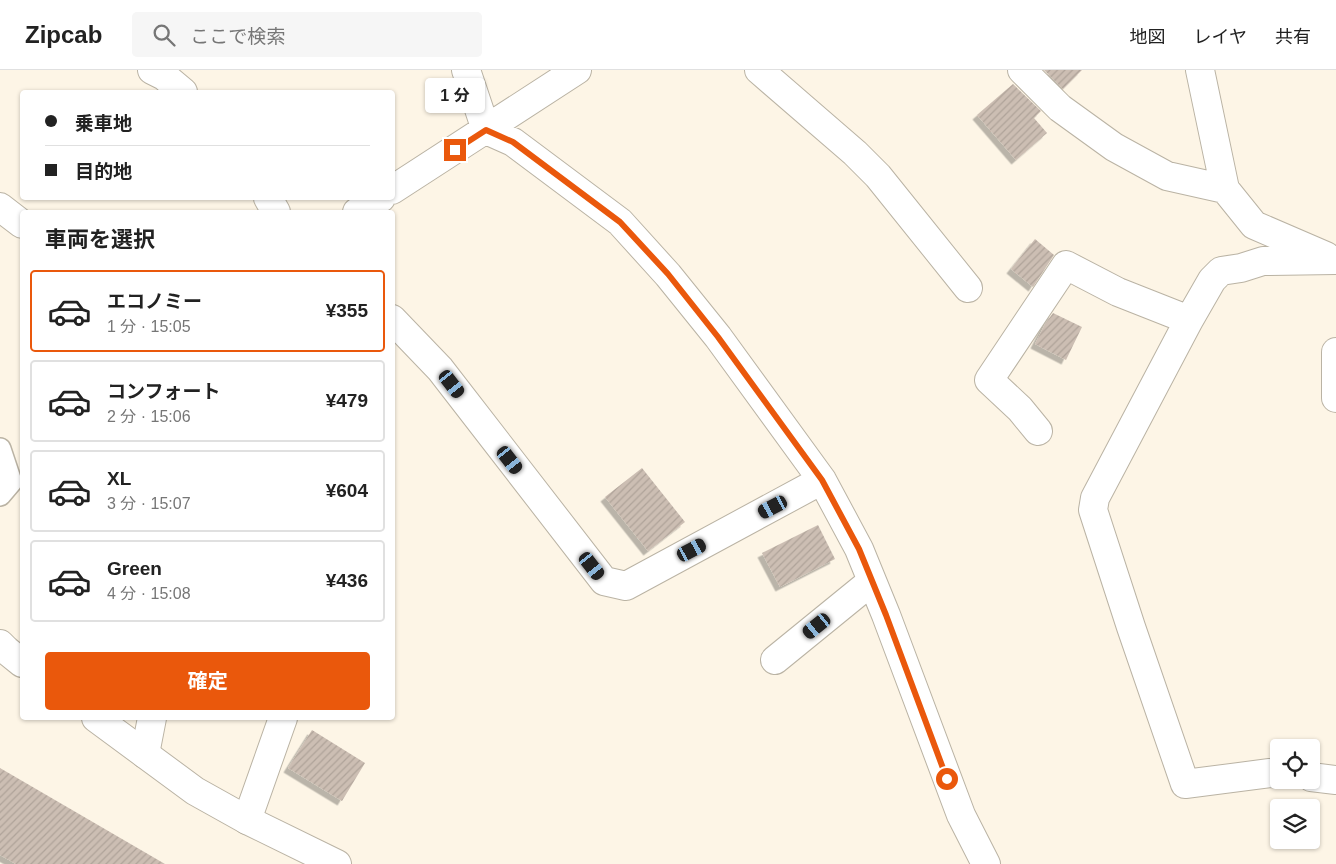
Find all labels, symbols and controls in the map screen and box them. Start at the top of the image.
search box [132,12,482,57]
text: Zipcab [25,21,102,48]
icon: search [150,21,178,49]
text: ここで検索 [190,26,285,47]
text: 地図 [1130,27,1166,47]
text: レイヤ [1194,27,1247,47]
text: 共有 [1275,27,1311,47]
callout: 1 分 [425,78,485,112]
text: 1 分 [440,87,470,104]
text: 乗車地 [75,113,132,134]
route end [444,139,466,161]
text: 目的地 [75,161,132,182]
text: 車両を選択 [45,227,155,252]
icon: car [47,289,92,334]
text: エコノミー [107,291,202,312]
text: ¥355 [326,300,368,321]
text: 1 分 · 15:05 [107,318,191,335]
car [436,368,467,400]
icon: car [47,379,92,424]
text: コンフォート [107,381,220,402]
text: ¥479 [326,390,368,411]
text: 2 分 · 15:06 [107,408,191,425]
car [494,444,525,476]
text: XL [107,468,131,489]
icon: car [47,469,92,514]
text: ¥604 [326,480,368,501]
car [756,493,789,521]
text: 3 分 · 15:07 [107,495,191,512]
car [675,536,708,564]
car [576,550,607,582]
text: Green [107,558,162,579]
icon: car [47,559,92,604]
text: ¥436 [326,570,368,591]
text: 4 分 · 15:08 [107,585,191,602]
car [800,611,833,641]
button: 確定 [45,652,370,710]
map controls [1270,739,1320,849]
button: locate [1270,739,1320,789]
route start [936,768,958,790]
button: layers [1270,799,1320,849]

